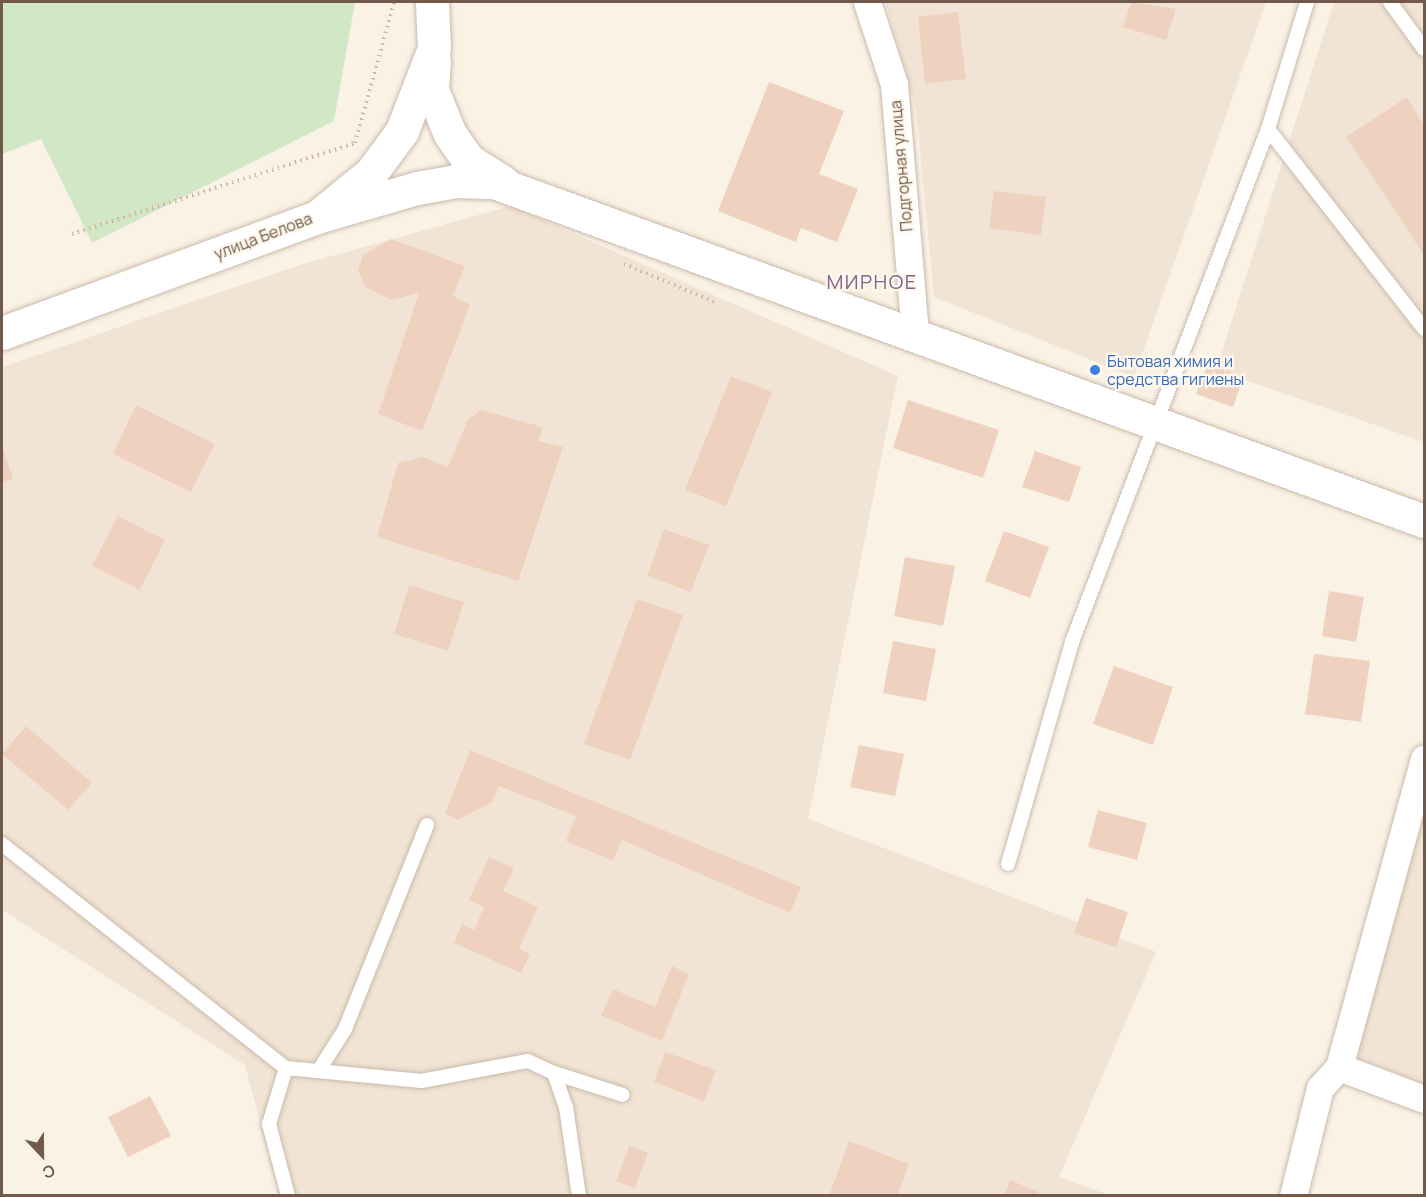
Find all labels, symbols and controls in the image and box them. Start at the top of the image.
street label: Подгорная улица [886,99,916,233]
street label: улица Белова [211,208,315,264]
district label: МИРНОЕ [826,269,918,293]
place label: Бытовая химия и средства гигиены [1107,351,1244,389]
marker: Бытовая химия и средства гигиены [1088,363,1102,377]
north arrow [12,1125,72,1185]
text: С [39,1159,58,1184]

